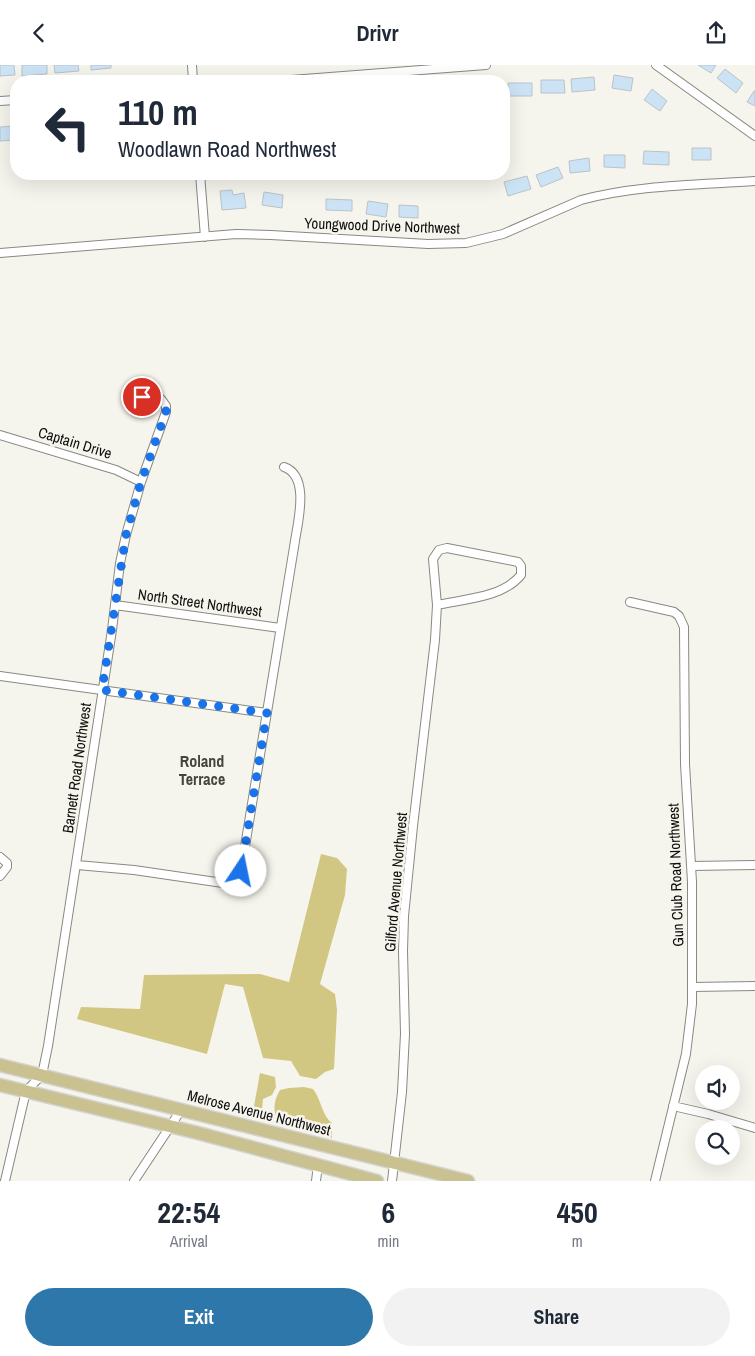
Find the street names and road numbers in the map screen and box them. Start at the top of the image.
street label: Youngwood Drive Northwest [304,212,461,239]
street label: Captain Drive [36,421,115,464]
street label: North Street Northwest [137,583,264,622]
street label: Barnett Road Northwest [57,701,96,834]
street label: Gun Club Road Northwest [662,802,688,947]
street label: Gilford Avenue Northwest [379,811,412,953]
street label: Melrose Avenue Northwest [185,1085,333,1141]

